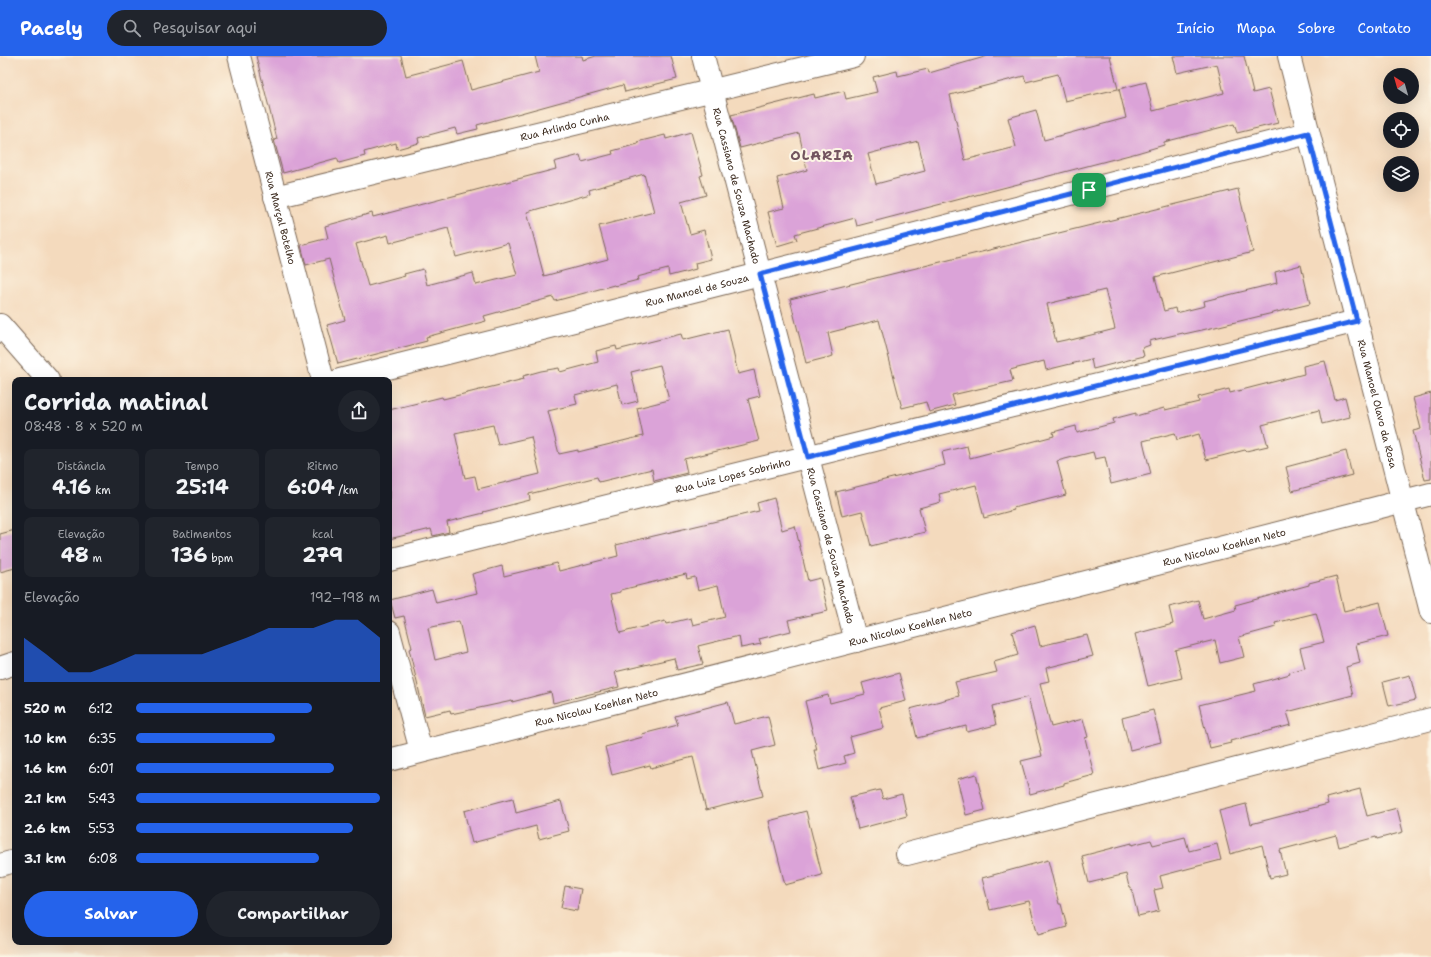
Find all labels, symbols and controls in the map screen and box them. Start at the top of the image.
search box [107,10,387,46]
text: Pacely [20,16,83,41]
icon: search [121,17,143,39]
text: Pesquisar aqui [153,18,257,38]
text: Início [1176,19,1215,37]
text: Mapa [1237,19,1276,37]
text: Sobre [1298,19,1335,37]
text: Contato [1357,19,1411,37]
north arrow [1383,68,1419,104]
map controls [1383,68,1419,192]
street label: Rua Cassiano de Souza Machado [710,106,763,265]
street label: Rua Arlindo Cunha [519,110,611,144]
button: locate [1383,112,1419,148]
district label: OLARIA [790,146,854,164]
button: layers [1383,156,1419,192]
street label: Rua Marçal Botelho [262,170,299,266]
pin [1072,173,1106,207]
icon: arrive [1078,179,1100,201]
street label: Rua Manoel de Souza [644,271,751,310]
street label: Rua Manoel Olavo da Rosa [1355,338,1400,471]
text: Corrida matinal [24,388,208,417]
button: share [338,390,380,432]
text: 08:48 · 8 × 520 m [24,418,142,435]
street label: Rua Luiz Lopes Sobrinho [674,455,792,496]
text: Distância [57,459,106,474]
text: Tempo [185,459,219,474]
text: Ritmo [307,459,338,474]
street label: Rua Cassiano de Souza Machado [804,466,857,625]
text: 4.16 [52,474,91,500]
text: 25:14 [175,474,229,500]
text: 6:04 [287,474,335,500]
text: km [91,483,111,498]
text: /km [335,483,358,498]
street label: Rua Nicolau Koehlen Neto [1161,525,1287,569]
text: Elevação [58,527,105,542]
text: Batimentos [172,527,232,542]
text: kcal [312,527,333,542]
text: 48 [61,542,89,568]
text: 136 [171,542,207,568]
text: 279 [302,542,343,568]
text: m [89,551,102,566]
text: bpm [207,551,233,566]
text: Elevação [24,589,80,606]
text: 192–198 m [310,589,380,606]
street label: Rua Nicolau Koehlen Neto [848,605,973,649]
street label: Rua Nicolau Koehlen Neto [534,686,659,729]
text: 520 m [24,700,66,717]
text: 6:12 [88,700,113,717]
text: 1.0 km [24,730,66,747]
text: 6:35 [88,730,116,747]
text: 1.6 km [24,760,67,777]
text: 6:01 [88,760,114,777]
text: 2.1 km [24,790,66,807]
text: 5:43 [88,790,116,807]
text: 2.6 km [24,820,70,837]
text: 5:53 [88,820,115,837]
text: 3.1 km [24,850,66,867]
text: 6:08 [88,850,118,867]
button: Salvar [24,891,198,937]
button: Compartilhar [206,891,380,937]

